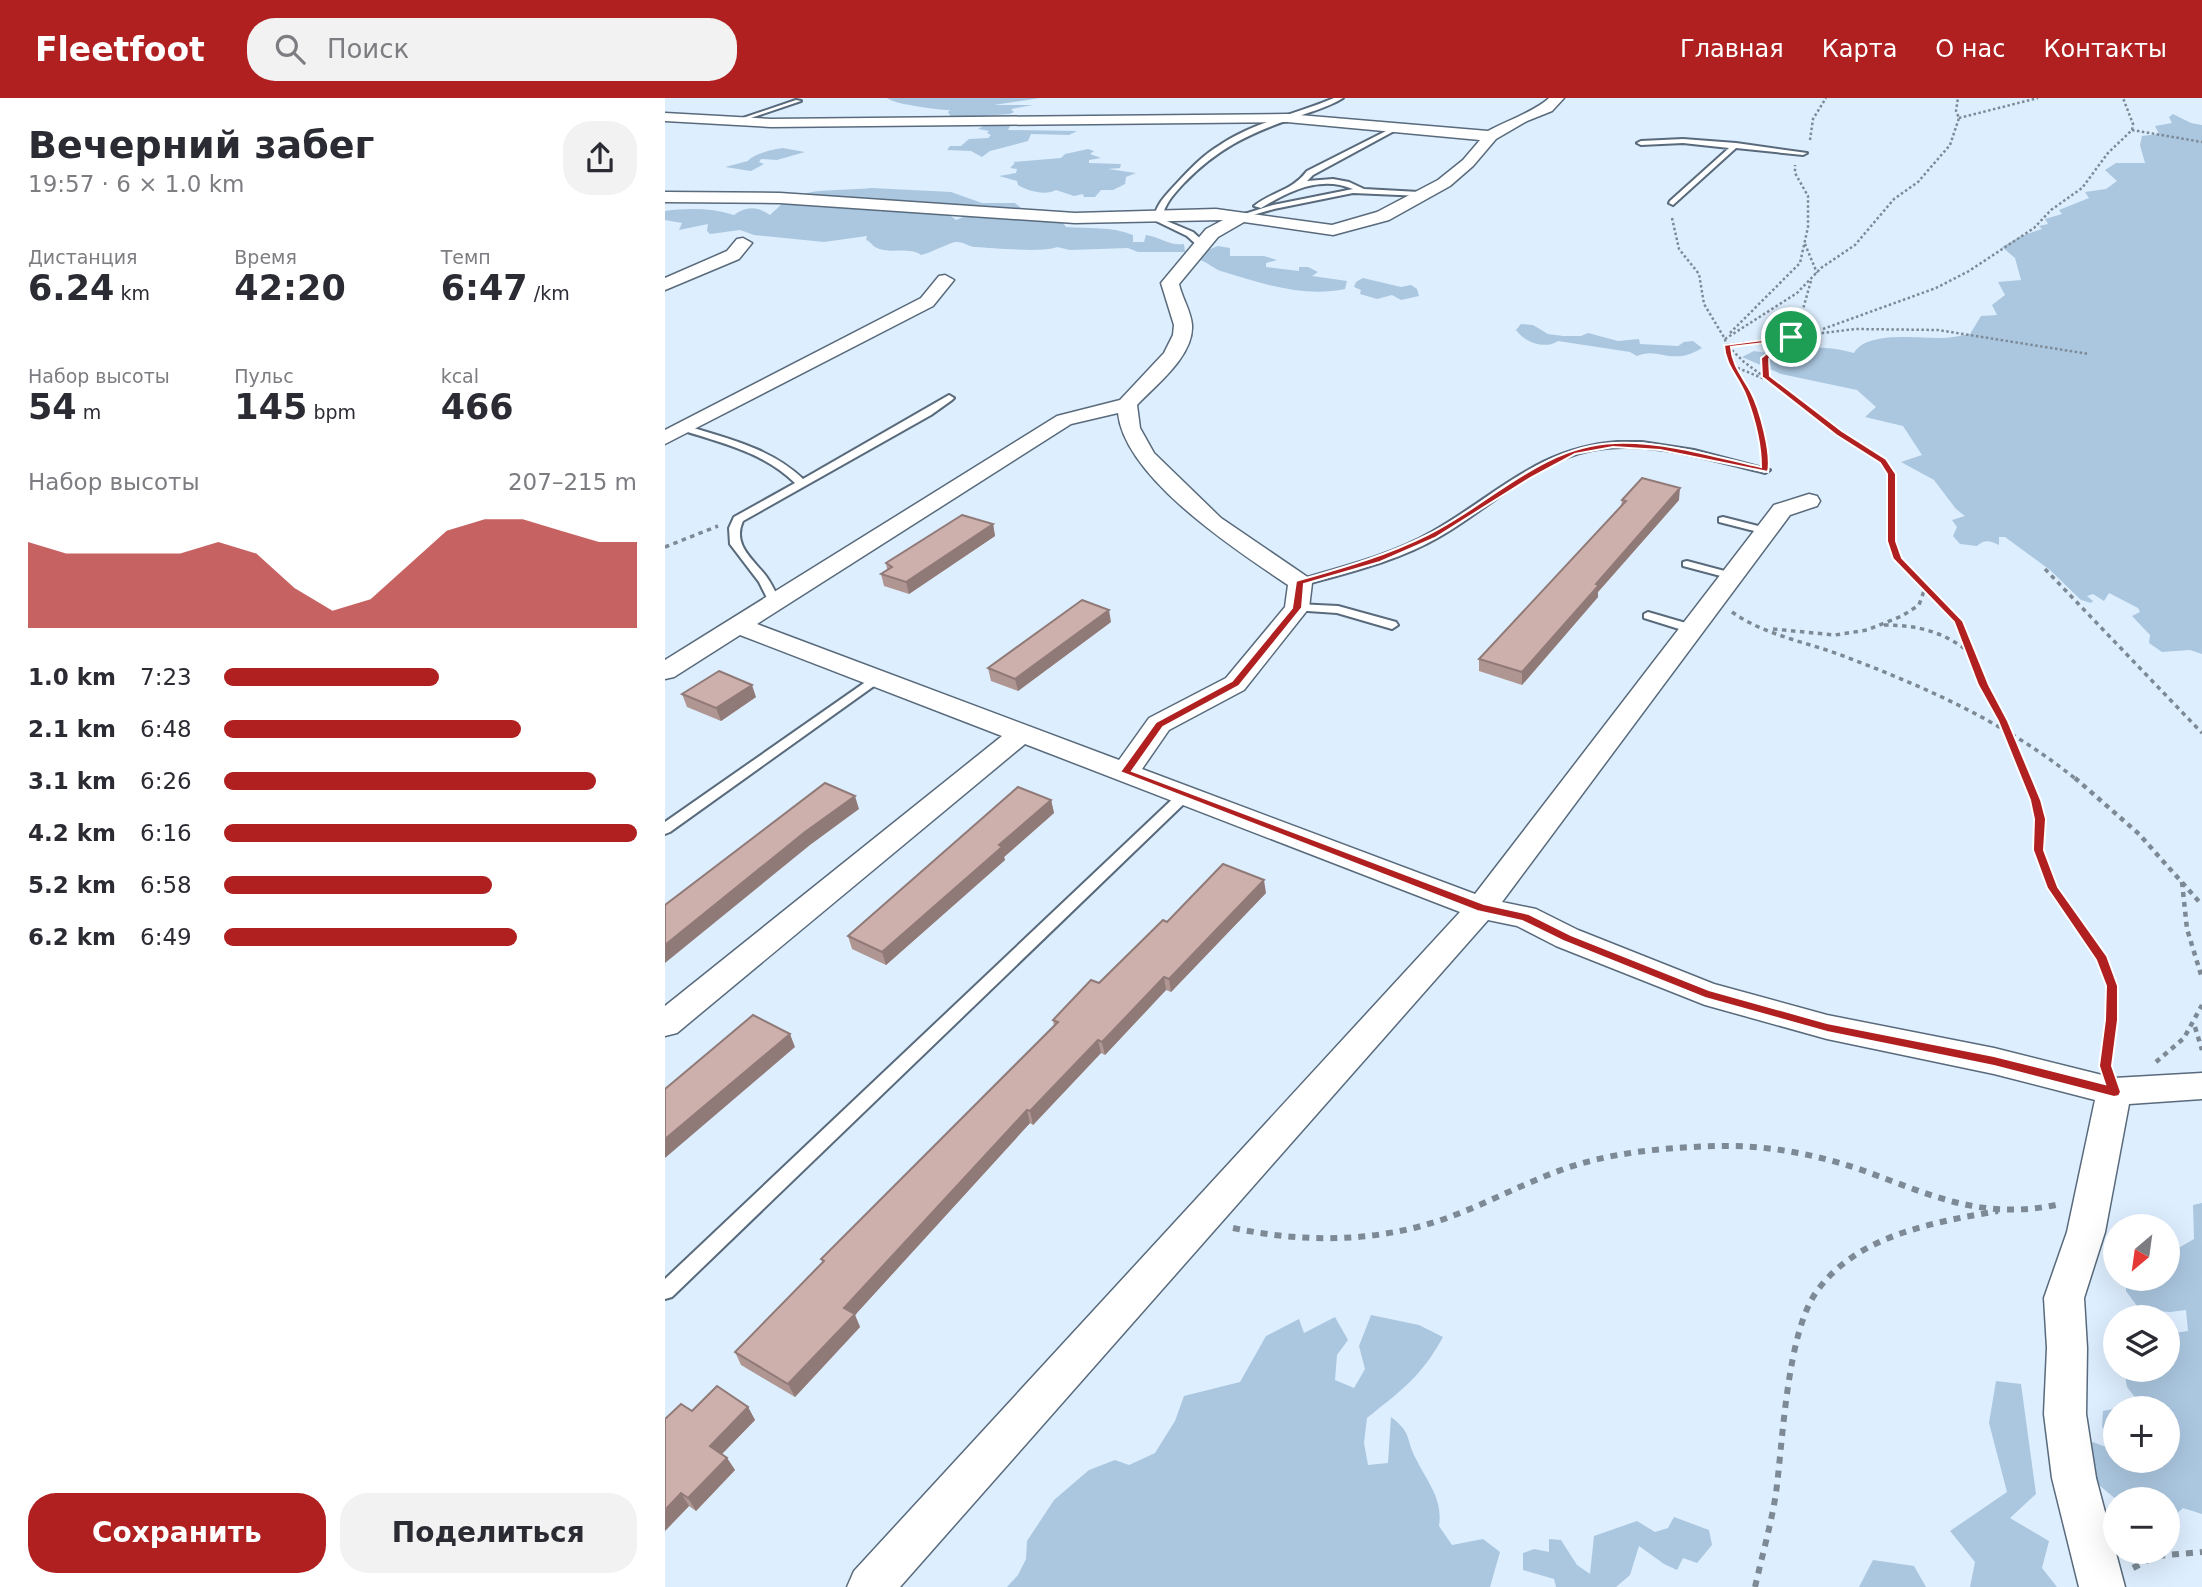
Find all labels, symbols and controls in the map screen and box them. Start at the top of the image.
search box [247,18,737,81]
text: Fleetfoot [35,30,205,69]
icon: search [271,30,309,68]
text: Поиск [327,34,409,64]
text: Главная [1680,35,1784,63]
text: Карта [1822,35,1897,63]
text: О нас [1935,35,2005,63]
text: Контакты [2043,35,2167,63]
button: share [563,121,637,195]
text: Вечерний забег [28,123,374,167]
text: 19:57 · 6 × 1.0 km [28,171,244,197]
text: Дистанция [28,246,137,268]
text: Время [234,246,297,268]
text: Темп [441,246,491,268]
text: 6.24 [28,268,114,308]
text: 42:20 [234,268,346,308]
text: 6:47 [441,268,528,308]
text: km [114,282,150,304]
text: /km [528,282,570,304]
pin [1761,307,1821,367]
icon: arrive [1772,318,1810,356]
text: Набор высоты [28,365,170,387]
text: Пульс [234,365,294,387]
text: kcal [441,365,479,387]
text: 54 [28,387,77,427]
text: 145 [234,387,307,427]
text: 466 [441,387,514,427]
text: m [77,401,101,423]
text: bpm [307,401,356,423]
text: Набор высоты [28,469,200,495]
text: 207–215 m [508,469,637,495]
text: 1.0 km [28,664,116,690]
text: 7:23 [140,664,192,690]
text: 2.1 km [28,716,116,742]
text: 6:48 [140,716,192,742]
text: 3.1 km [28,768,116,794]
text: 6:26 [140,768,192,794]
text: 4.2 km [28,820,116,846]
text: 6:16 [140,820,192,846]
text: 5.2 km [28,872,116,898]
text: 6:58 [140,872,192,898]
text: 6.2 km [28,924,116,950]
text: 6:49 [140,924,192,950]
north arrow [2103,1214,2181,1292]
map controls [2103,1214,2180,1564]
button: layers [2103,1305,2180,1382]
button: + [2103,1396,2180,1473]
button: − [2103,1487,2180,1564]
button: Сохранить [28,1493,326,1573]
button: Поделиться [340,1493,637,1573]

